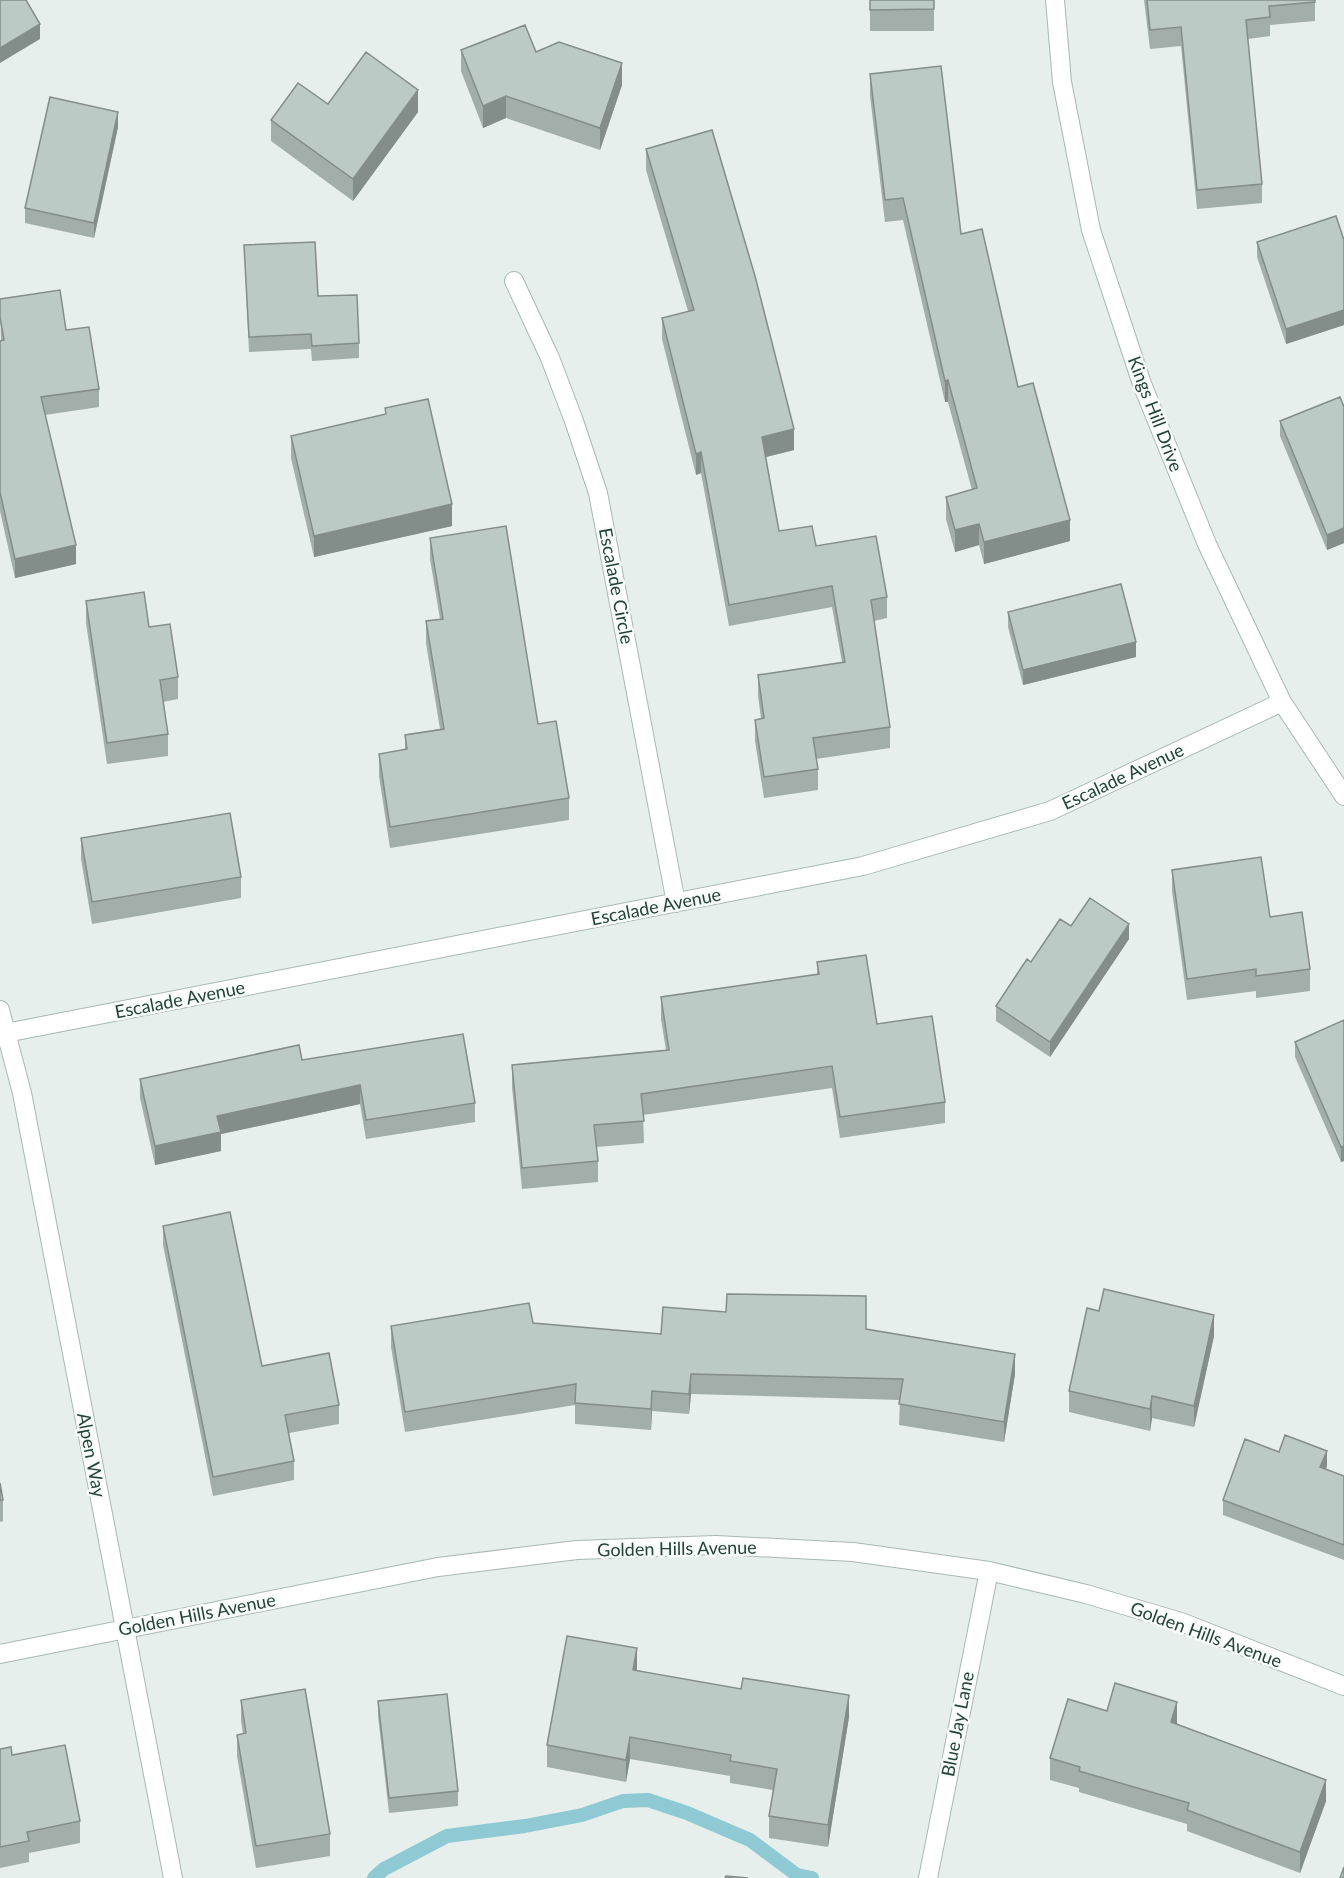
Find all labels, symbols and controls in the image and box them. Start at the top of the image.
street label: Kings Hill Drive [1124,353,1188,475]
street label: Escalade Circle [595,526,639,646]
street label: Escalade Avenue [1058,738,1187,814]
street label: Escalade Avenue [589,883,723,929]
street label: Escalade Avenue [113,976,247,1022]
street label: Alpen Way [73,1410,111,1500]
street label: Golden Hills Avenue [597,1536,757,1560]
street label: Golden Hills Avenue [116,1588,277,1640]
street label: Golden Hills Avenue [1128,1596,1285,1672]
street label: Blue Jay Lane [936,1669,978,1778]

